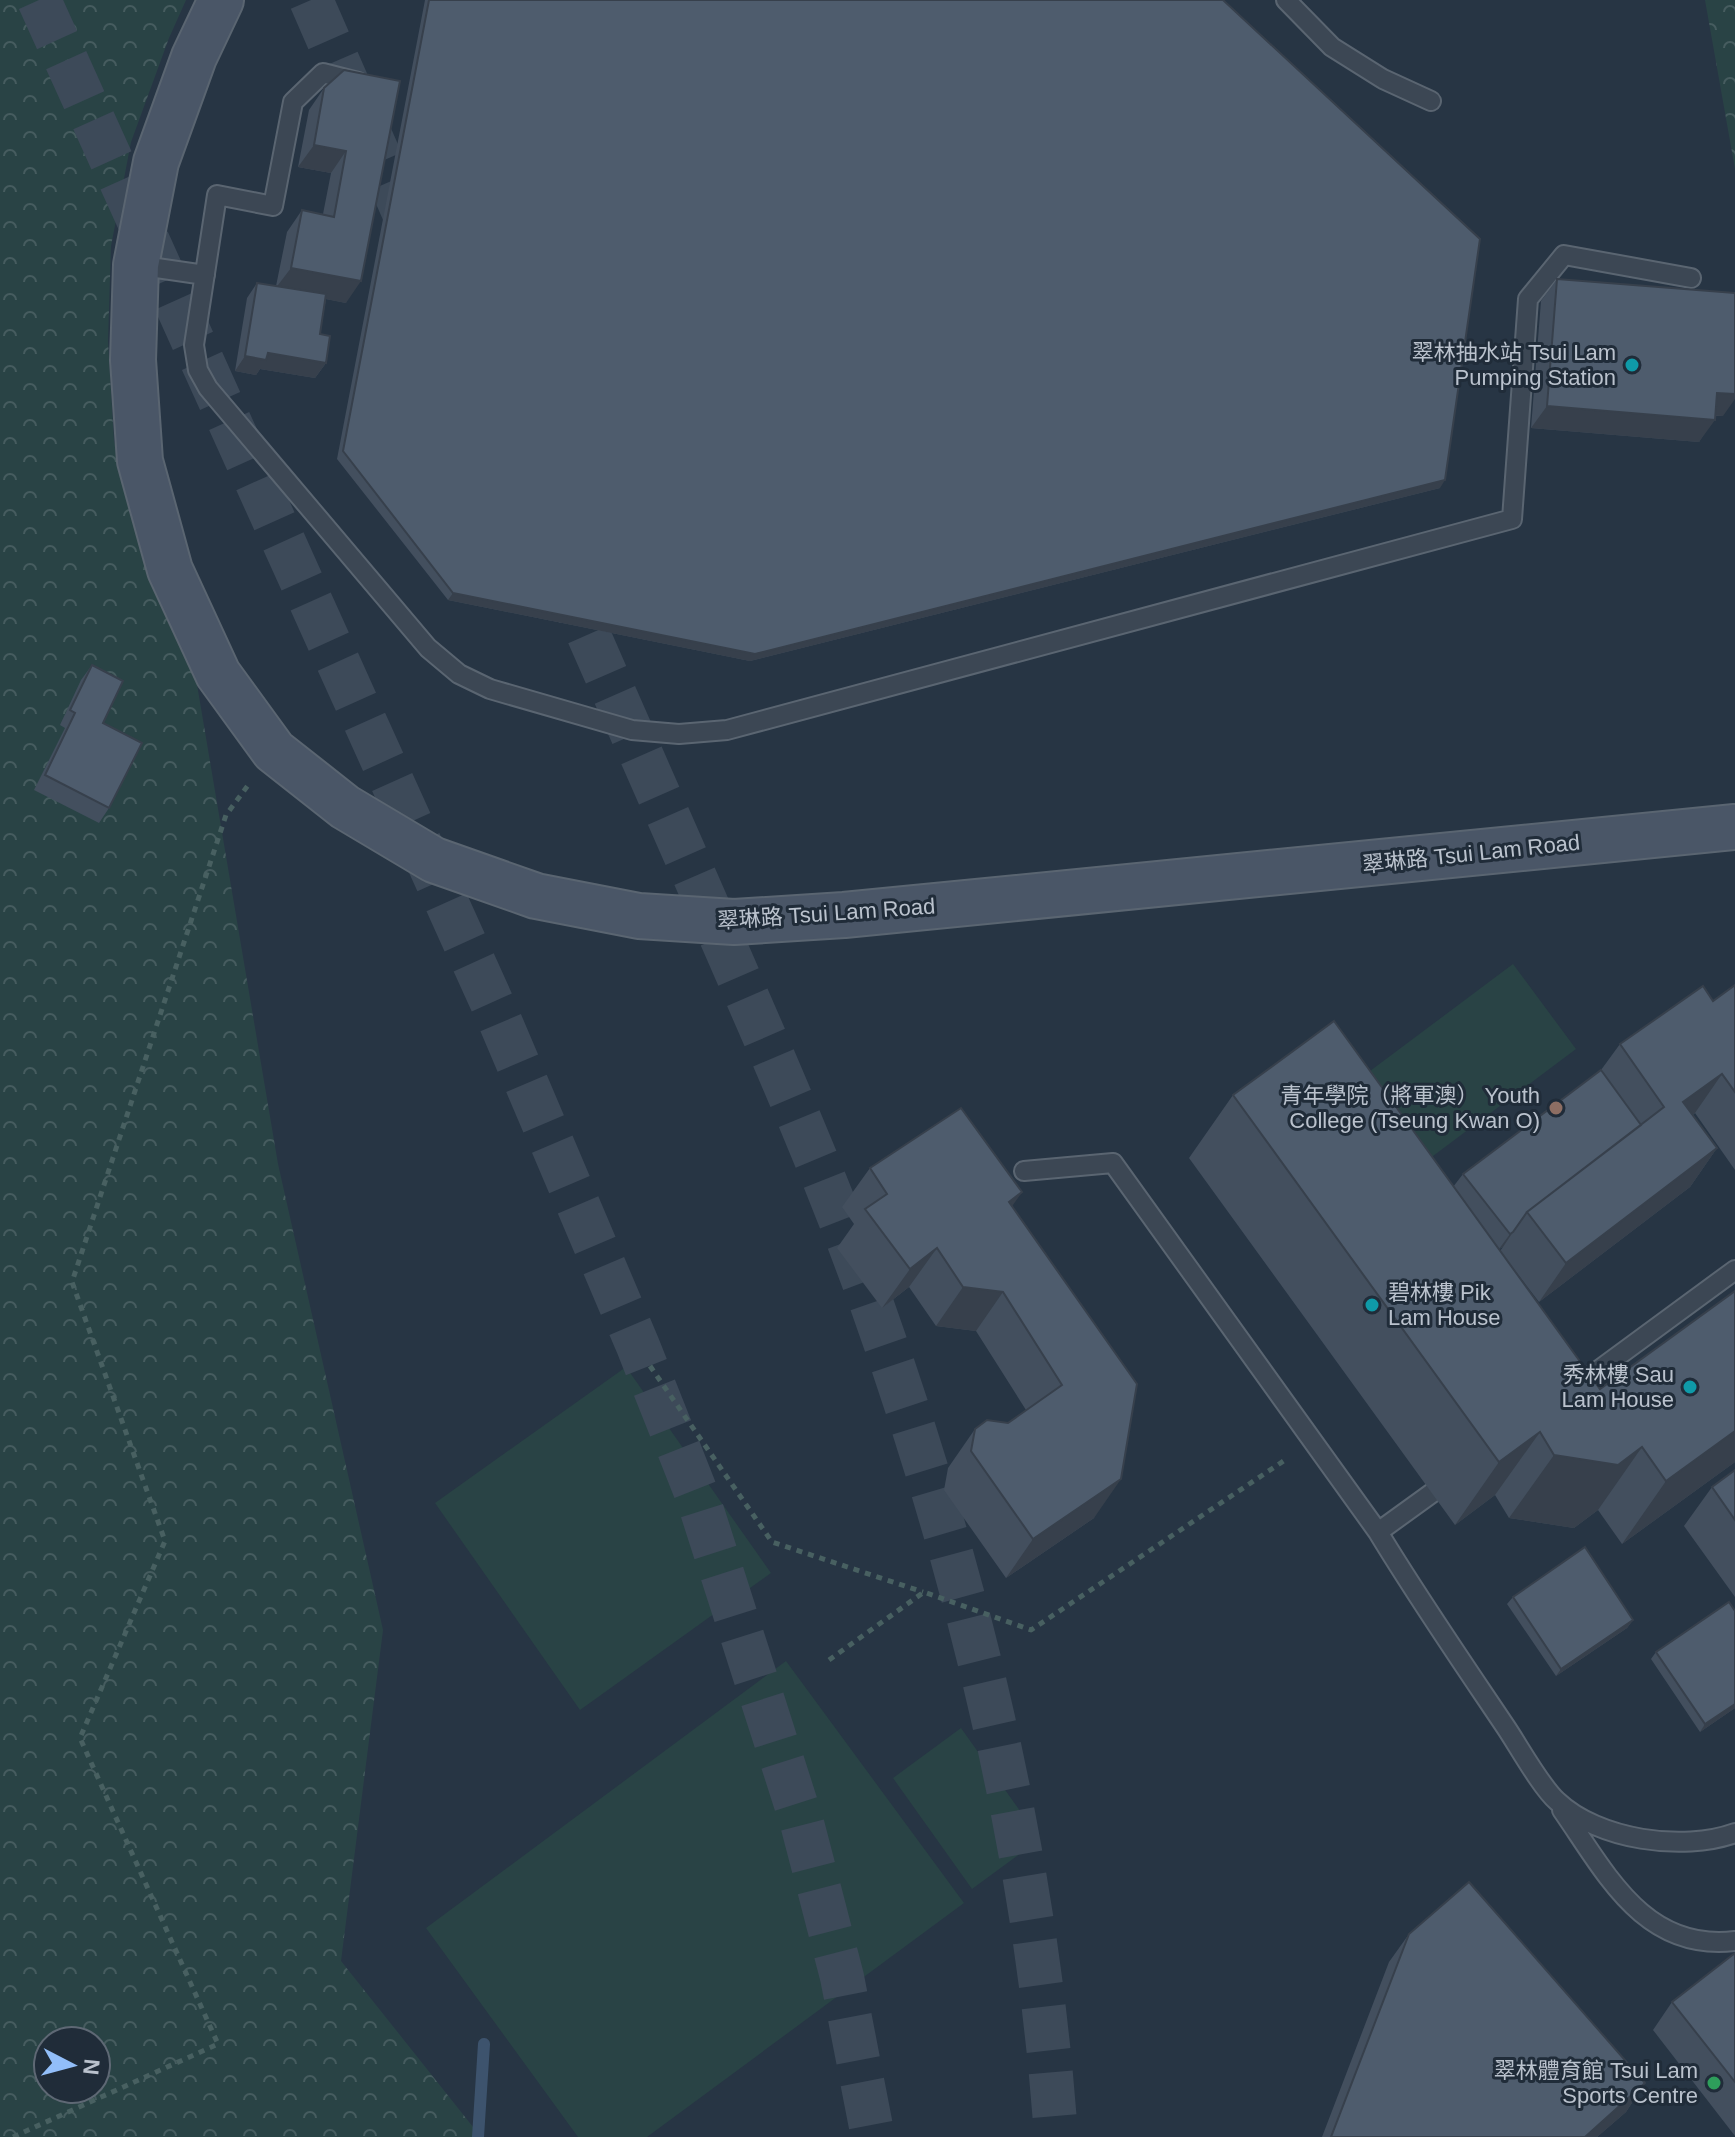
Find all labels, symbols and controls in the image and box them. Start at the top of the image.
place label: 翠林抽水站 Tsui Lam Pumping Station [1412,340,1616,390]
marker: 翠林抽水站 Tsui Lam Pumping Station [1623,356,1641,374]
street label: 翠琳路 Tsui Lam Road [1361,830,1581,877]
street label: 翠琳路 Tsui Lam Road [716,893,936,934]
place label: 青年學院（將軍澳） Youth College (Tseung Kwan O) [1280,1083,1540,1133]
marker: 青年學院（將軍澳） Youth College (Tseung Kwan O) [1547,1099,1565,1117]
place label: 碧林樓 Pik Lam House [1388,1280,1501,1330]
marker: 碧林樓 Pik Lam House [1363,1296,1381,1314]
place label: 秀林樓 Sau Lam House [1561,1362,1674,1412]
marker: 秀林樓 Sau Lam House [1681,1378,1699,1396]
north arrow [32,2025,112,2105]
text: N [78,2058,105,2076]
place label: 翠林體育館 Tsui Lam Sports Centre [1494,2058,1698,2108]
marker: 翠林體育館 Tsui Lam Sports Centre [1705,2074,1723,2092]

